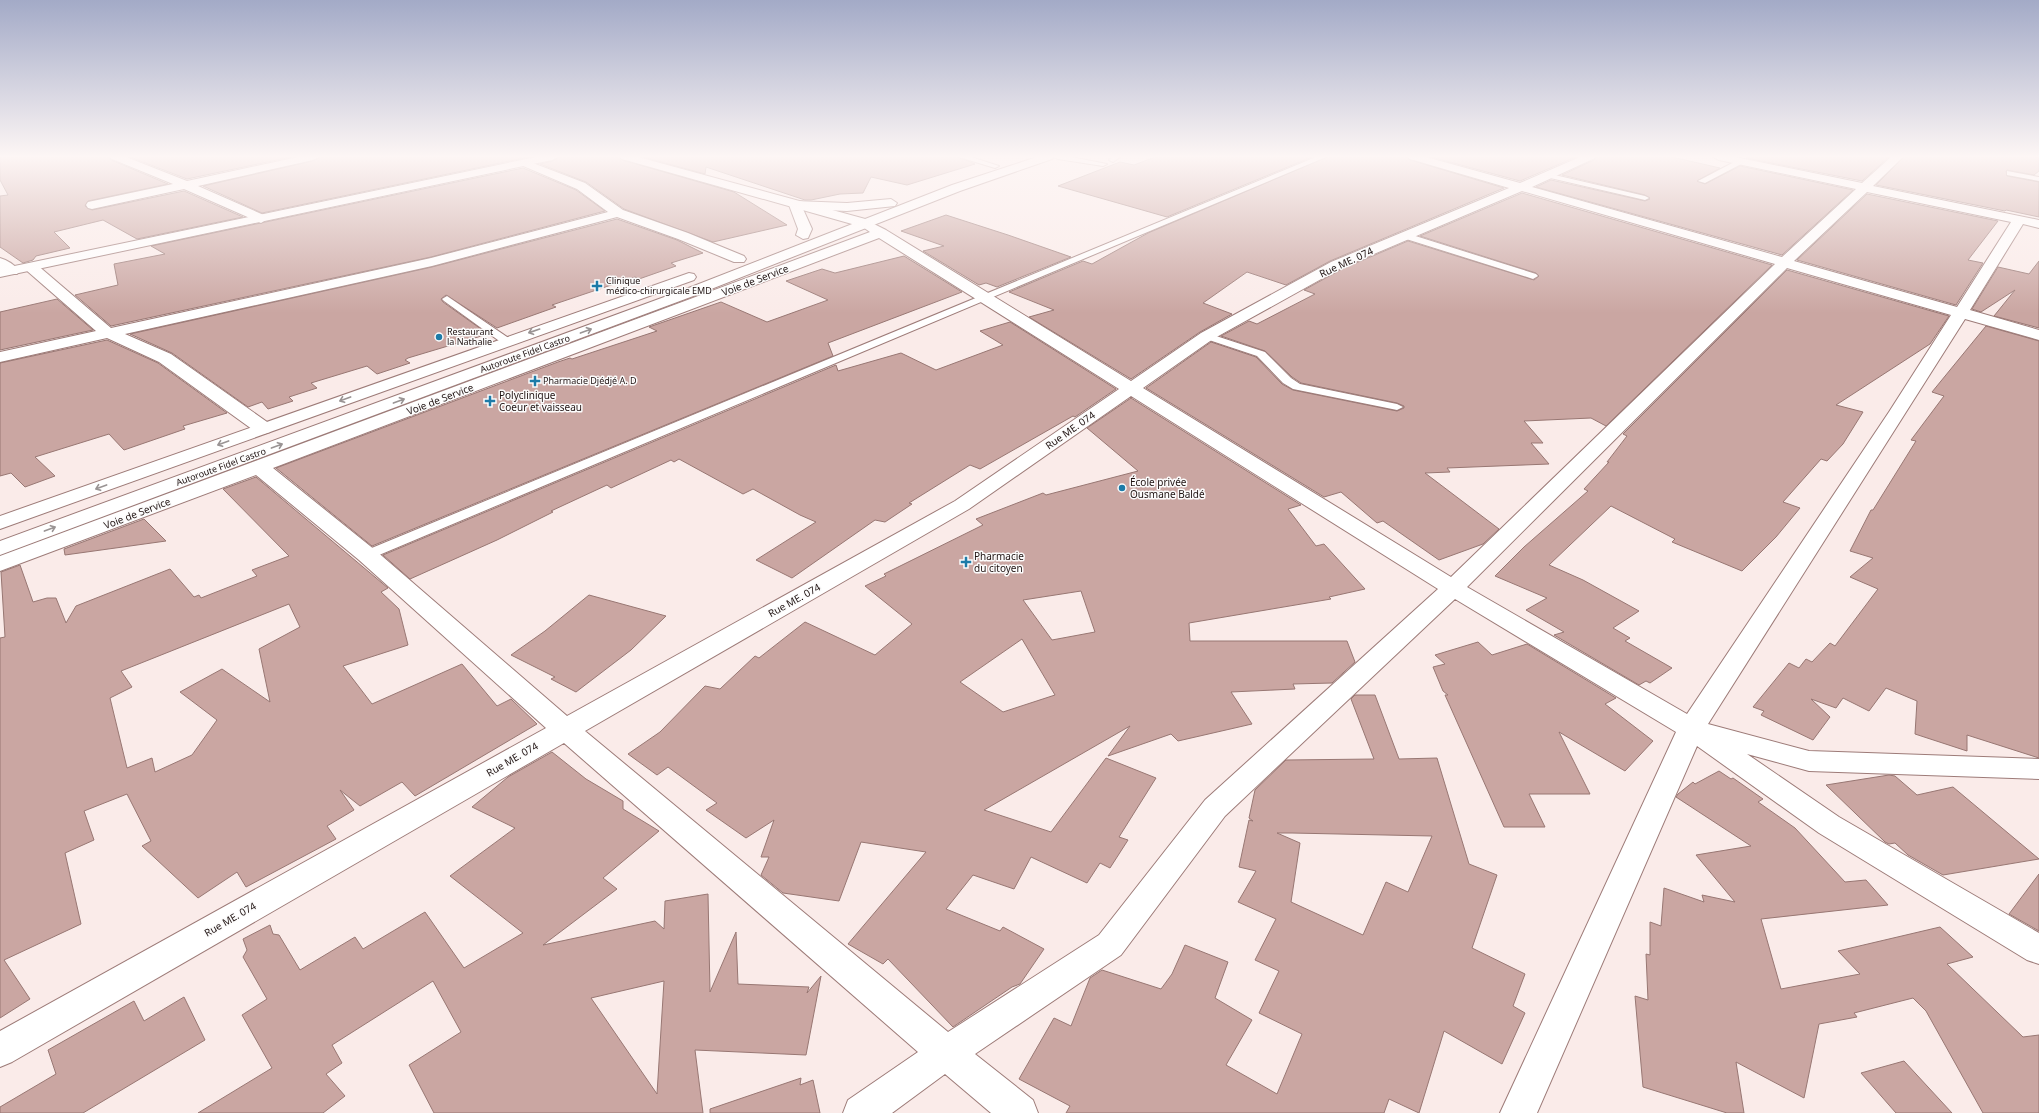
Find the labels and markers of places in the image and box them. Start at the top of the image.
place label: Clinique médico-chirurgicale EMD [606,274,712,297]
marker: Clinique médico-chirurgicale EMD [591,280,603,292]
place label: Restaurant la Nathalie [447,325,494,348]
marker: Restaurant la Nathalie [434,332,444,342]
place label: Pharmacie Djédjé A. D [543,374,637,387]
marker: Pharmacie Djédjé A. D [530,376,540,386]
place label: Polyclinique Coeur et vaisseau [499,388,582,414]
marker: Polyclinique Coeur et vaisseau [484,395,496,407]
place label: École privée Ousmane Baldé [1130,475,1205,501]
marker: École privée Ousmane Baldé [1117,483,1127,493]
place label: Pharmacie du citoyen [974,549,1024,575]
marker: Pharmacie du citoyen [961,557,971,567]

